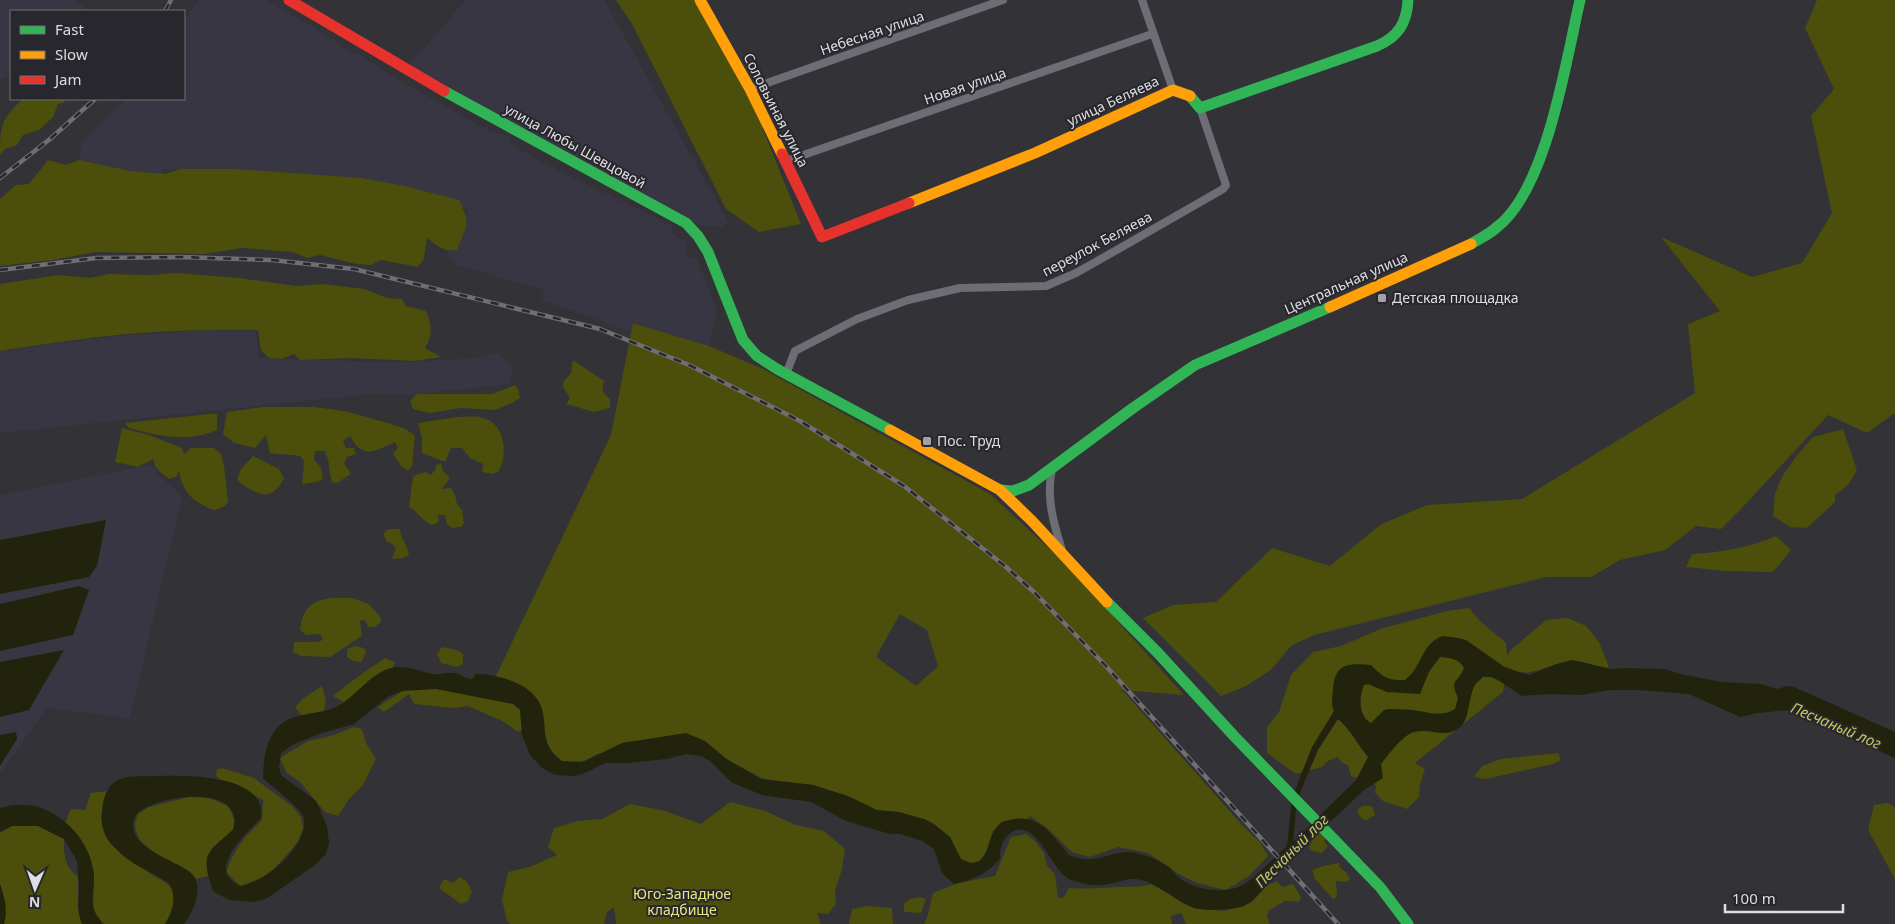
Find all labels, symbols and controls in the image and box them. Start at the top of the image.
street label: Небесная улица [817,6,926,59]
legend [10,10,185,100]
text: Fast [55,19,84,39]
text: Slow [55,44,88,64]
street label: Соловьиная улица [739,49,813,170]
street label: Новая улица [921,63,1008,108]
text: Jam [53,69,82,89]
street label: улица Беляева [1064,71,1162,130]
street label: улица Любы Шевцовой [501,99,649,192]
street label: переулок Беляева [1038,207,1155,281]
street label: Центральная улица [1281,247,1410,318]
place label: Детская площадка [1392,288,1519,307]
marker: Детская площадка [1376,292,1388,304]
place label: Пос. Труд [937,431,1001,450]
marker: Пос. Труд [921,435,933,447]
water label: Песчаный лог [1788,697,1885,753]
water label: Песчаный лог [1250,809,1332,891]
north arrow [10,864,60,914]
scale bar [1725,882,1842,914]
park label: Юго-Западное кладбище [633,884,731,919]
text: 100 m [1732,888,1776,908]
text: N [29,893,41,912]

